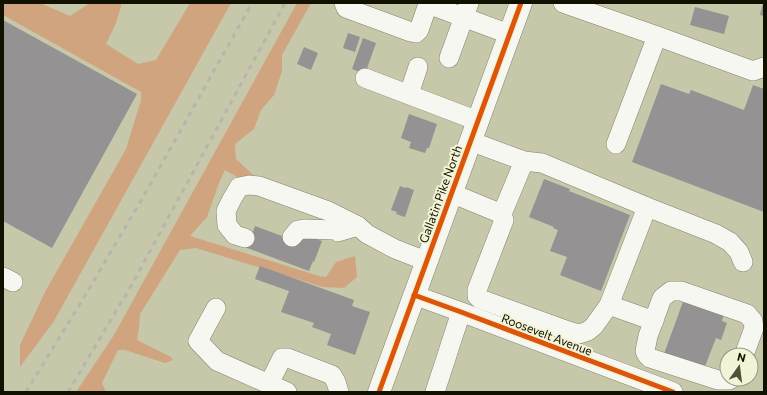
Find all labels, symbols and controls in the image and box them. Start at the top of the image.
street label: Gallatin Pike North [416,143,464,245]
street label: Roosevelt Avenue [500,310,594,358]
north arrow [719,347,759,387]
text: N [736,350,747,364]

